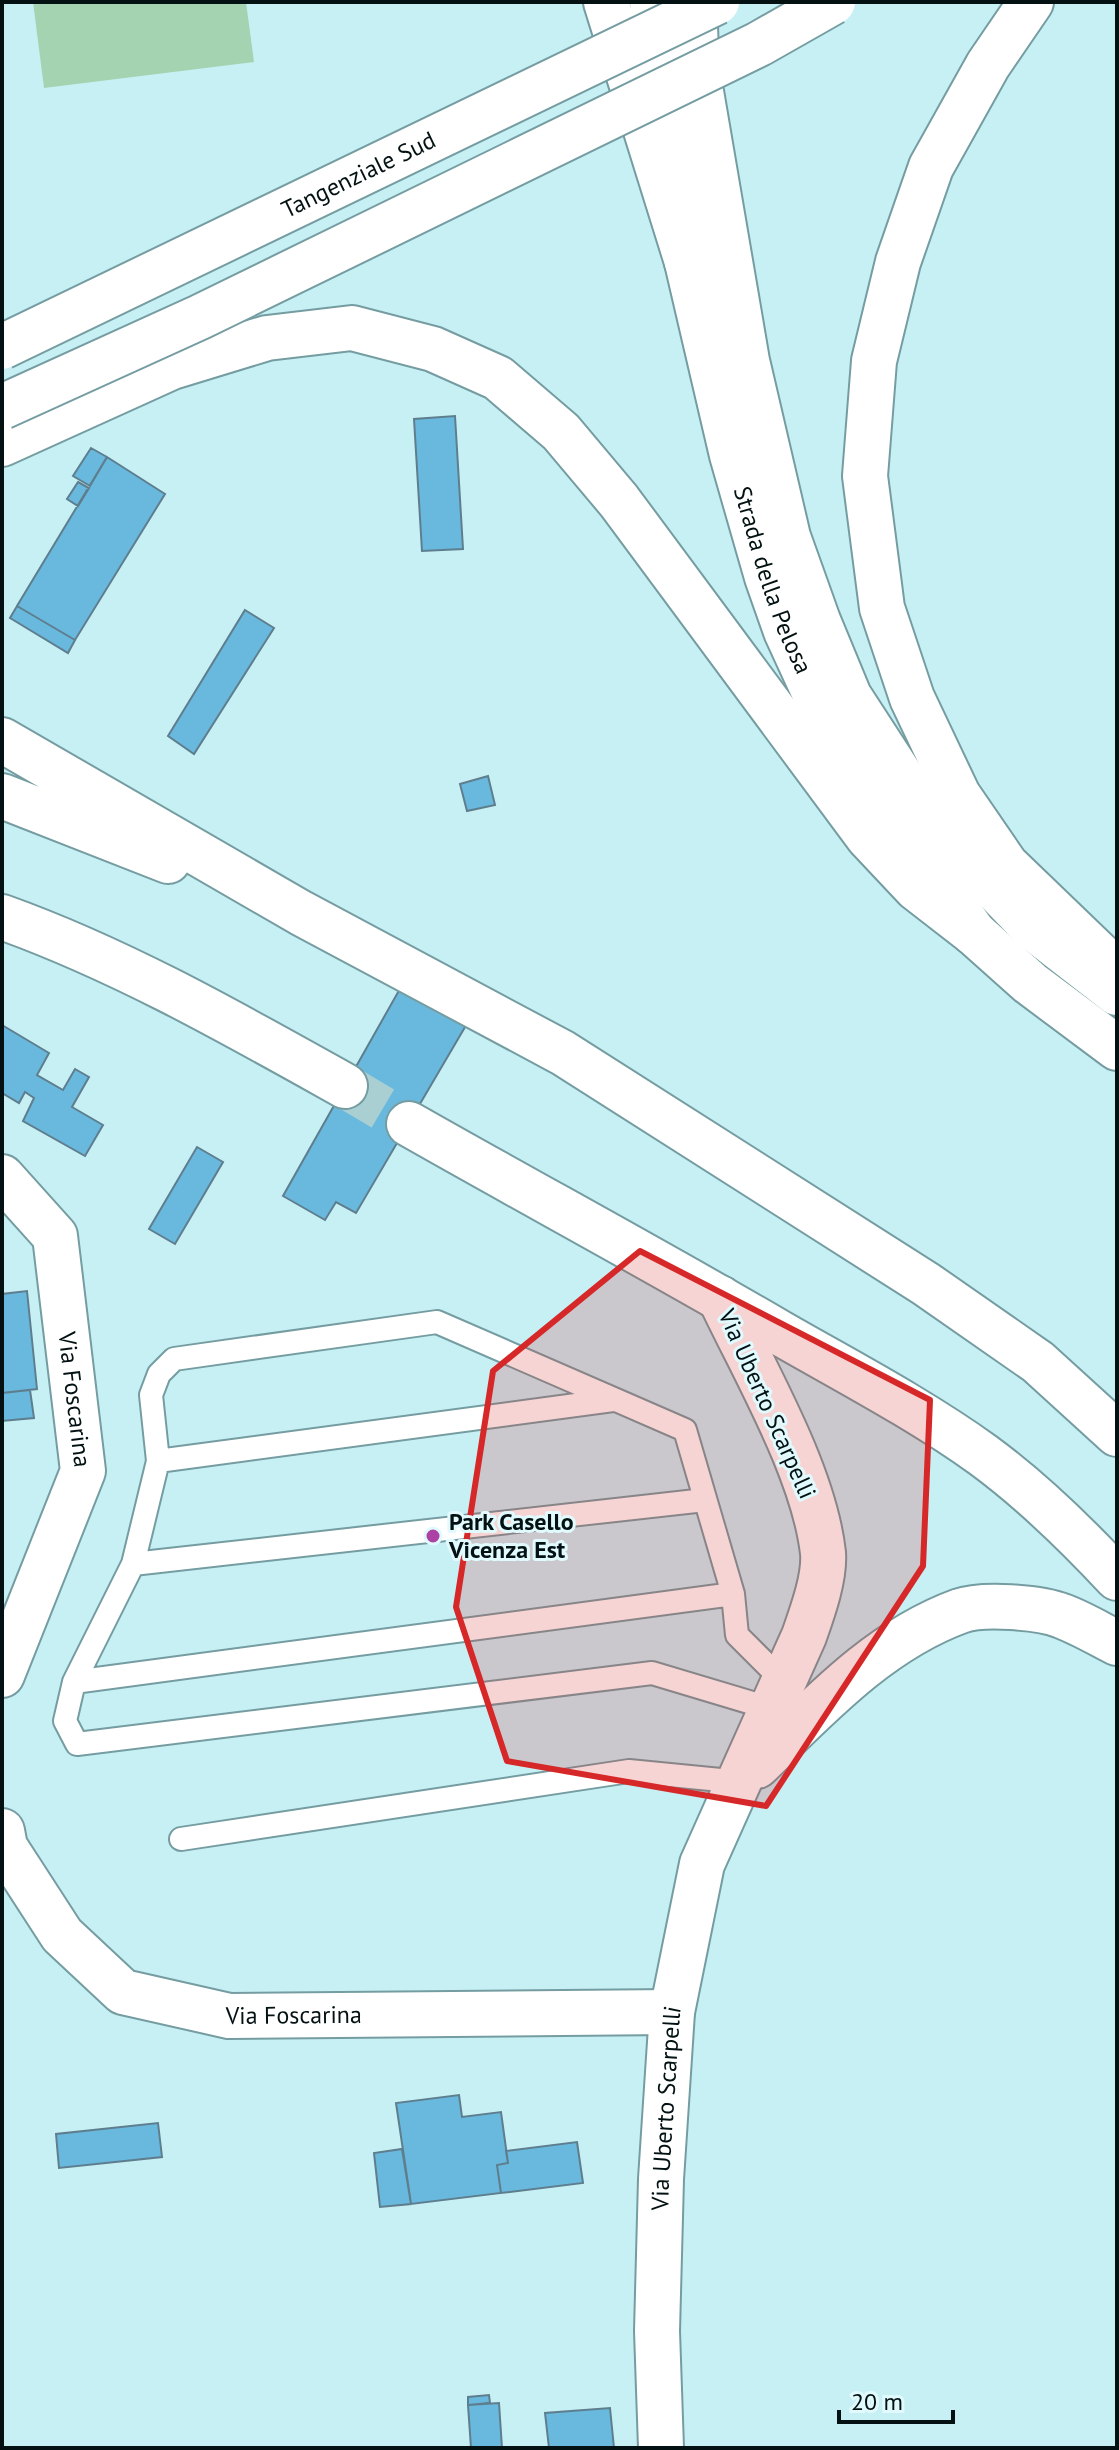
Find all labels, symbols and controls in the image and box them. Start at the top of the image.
street label: Tangenziale Sud [276,124,441,225]
street label: Strada della Pelosa [727,483,820,679]
street label: Via Uberto Scarpelli [711,1303,823,1503]
street label: Via Foscarina [51,1329,98,1469]
place label: Park Casello Vicenza Est [448,1506,574,1565]
marker: Park Casello Vicenza Est [424,1527,442,1545]
street label: Via Foscarina [224,1999,362,2031]
street label: Via Uberto Scarpelli [644,2003,688,2212]
scale bar [839,2374,953,2424]
text: 20 m [851,2386,903,2417]

